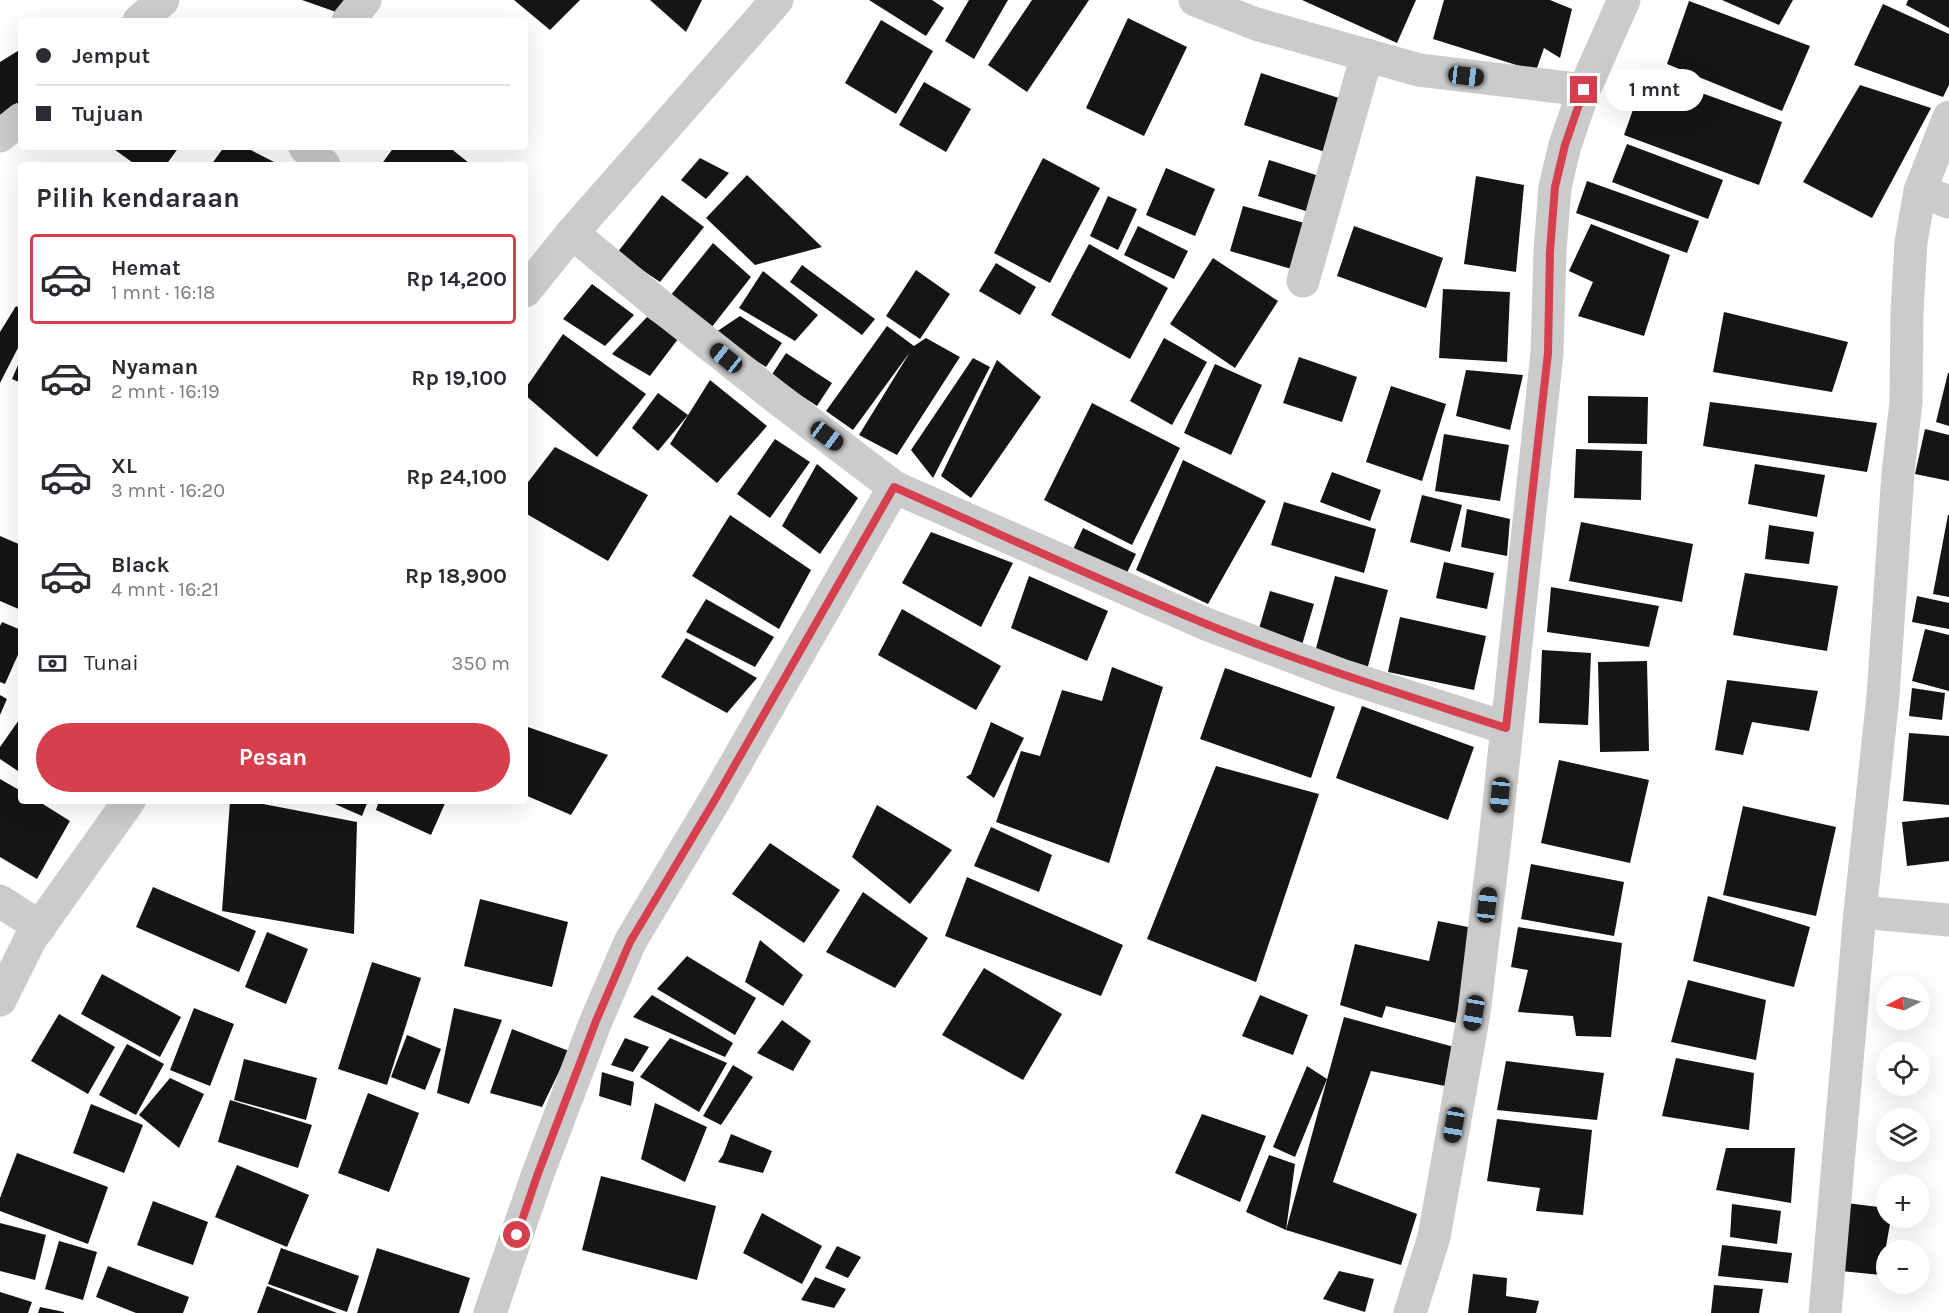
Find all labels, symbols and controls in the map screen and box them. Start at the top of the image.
text: Jemput [72,43,150,69]
car [1447,65,1485,87]
callout: 1 mnt [1605,69,1704,111]
route end [1570,76,1597,103]
text: 1 mnt [1629,78,1680,101]
text: Tujuan [72,101,143,127]
text: Pilih kendaraan [36,182,240,214]
icon: car [39,252,93,306]
text: Hemat [111,255,181,281]
text: Rp 14,200 [406,266,507,292]
text: 1 mnt · 16:18 [111,281,215,304]
car [706,340,746,376]
icon: car [39,351,93,405]
text: Nyaman [111,354,198,380]
text: Rp 19,100 [411,365,507,391]
text: 2 mnt · 16:19 [111,380,220,403]
car [807,418,847,454]
icon: car [39,450,93,504]
text: XL [111,453,137,479]
text: Rp 24,100 [406,464,507,490]
text: 3 mnt · 16:20 [111,479,225,502]
icon: car [39,549,93,603]
text: Black [111,552,170,578]
text: Rp 18,900 [405,563,507,589]
text: 4 mnt · 16:21 [111,578,219,601]
icon: cash [36,647,69,680]
text: Tunai [84,650,139,676]
text: 350 m [452,652,510,675]
button: Pesan [36,723,510,792]
car [1489,776,1511,814]
car [1476,886,1498,924]
north arrow [1876,976,1930,1030]
map controls [1876,976,1930,1294]
car [1462,994,1486,1032]
button: locate [1876,1042,1930,1096]
car [1442,1106,1466,1144]
button: layers [1876,1108,1930,1162]
button: + [1876,1174,1930,1228]
route start [503,1221,530,1248]
button: − [1876,1240,1930,1294]

